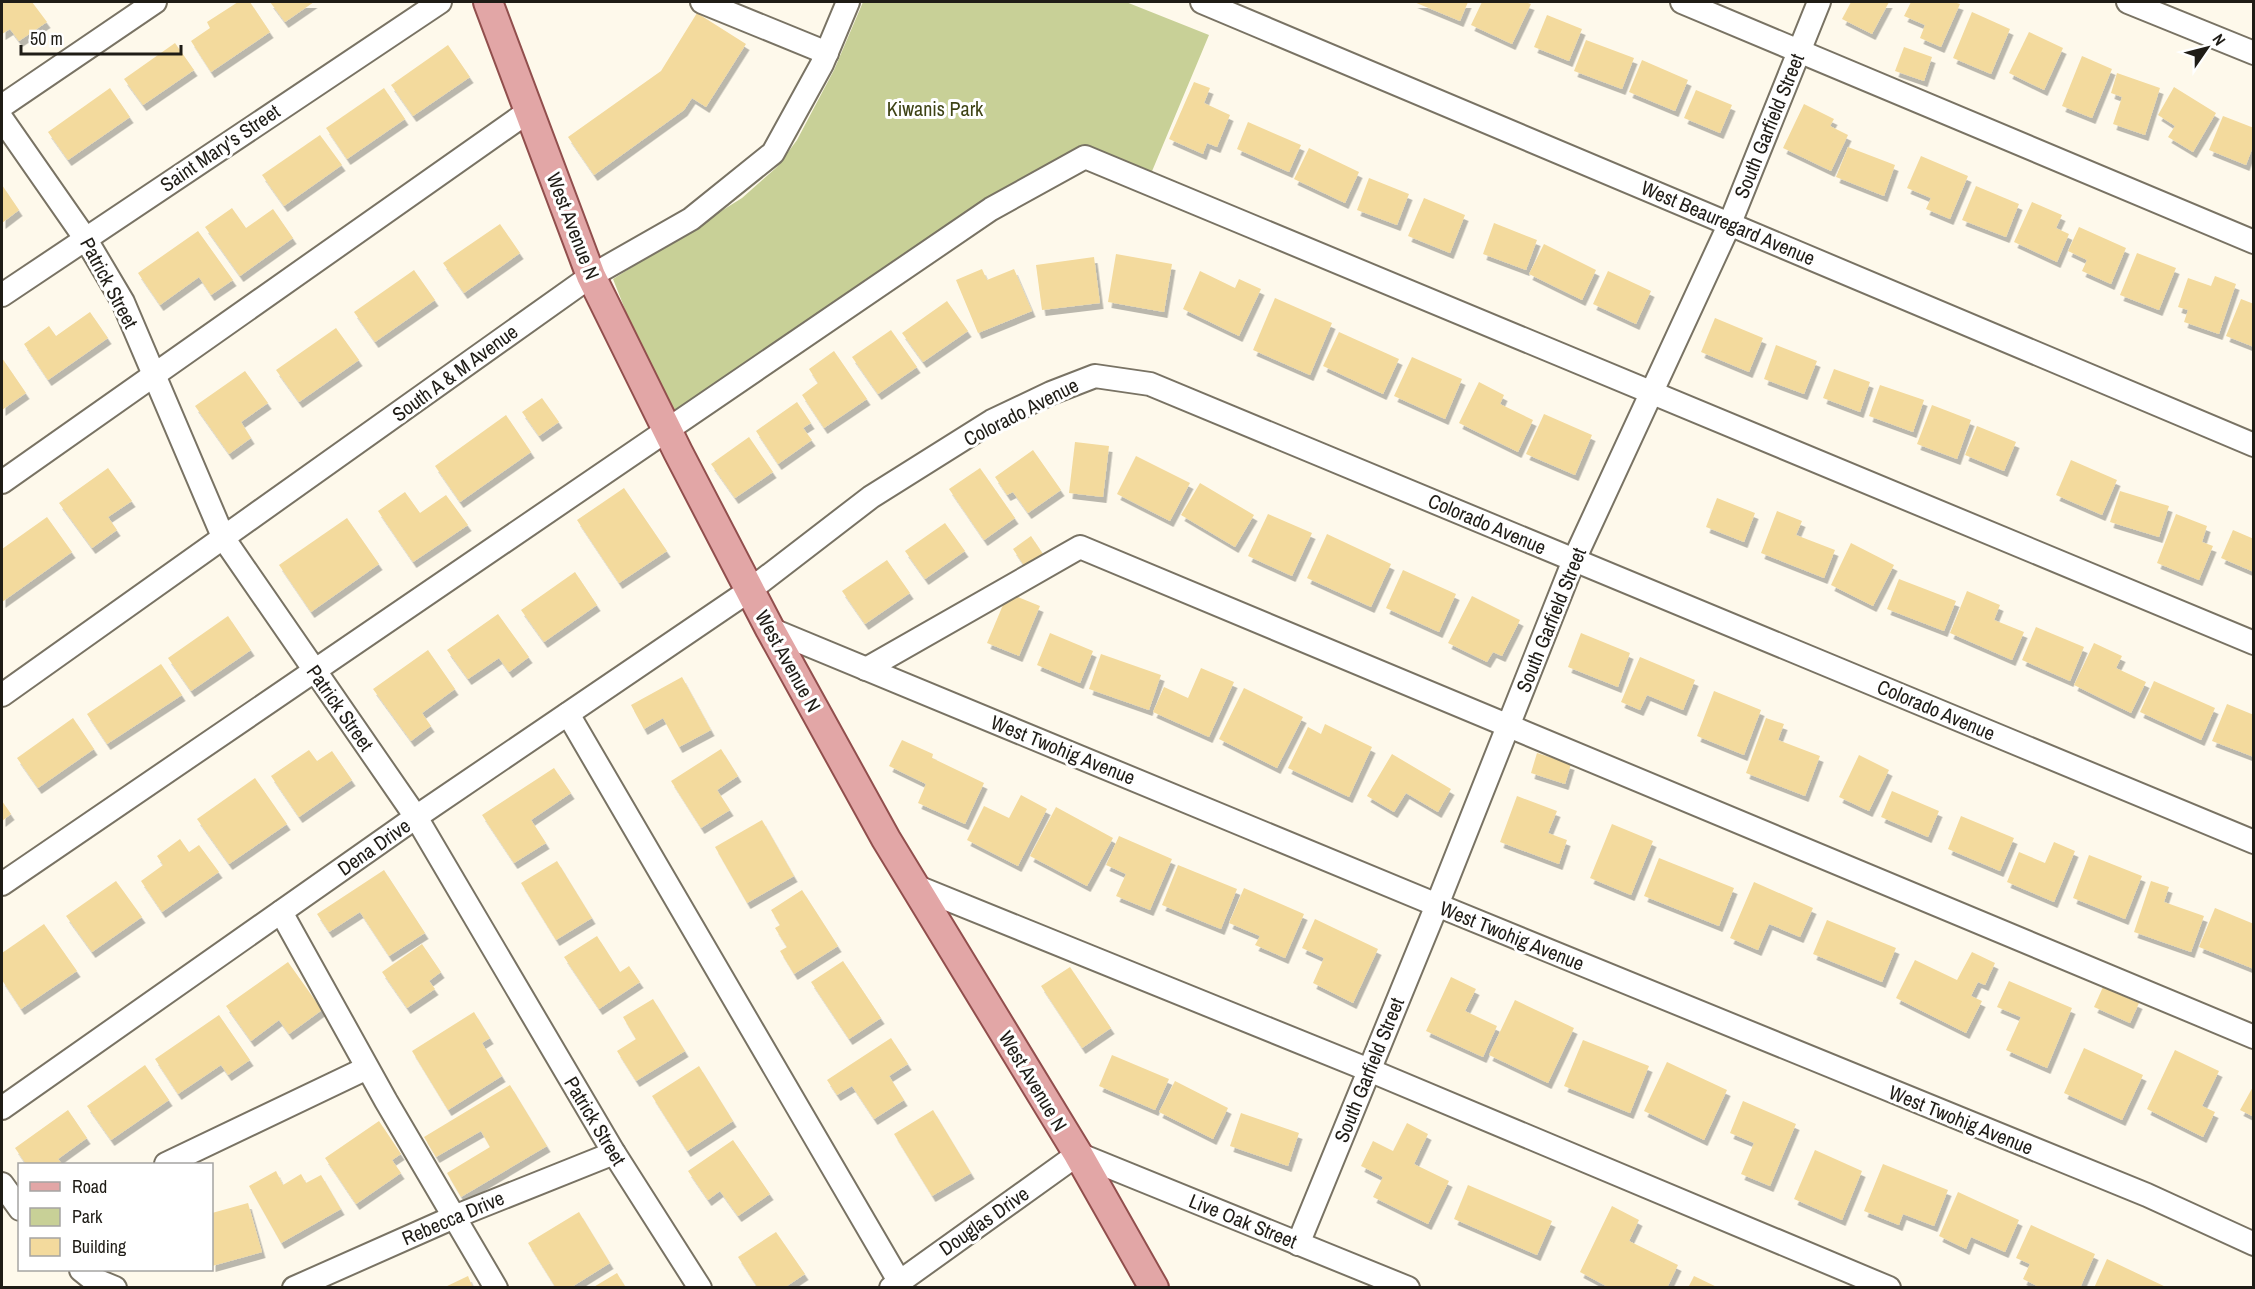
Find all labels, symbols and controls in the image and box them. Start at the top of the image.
scale bar [21,18,182,56]
north arrow [2177,18,2237,78]
text: 50 m [30,26,63,51]
text: N [2208,29,2231,50]
street label: South Garfield Street [1727,49,1810,202]
park label: Kiwanis Park [887,95,984,122]
street label: Saint Mary's Street [155,97,285,198]
street label: West Avenue N [541,168,606,283]
street label: West Beauregard Avenue [1637,174,1819,271]
street label: Patrick Street [74,233,145,333]
street label: South A & M Avenue [386,318,523,427]
street label: Colorado Avenue [959,371,1083,452]
street label: Colorado Avenue [1424,487,1550,560]
street label: South Garfield Street [1509,543,1592,696]
street label: West Avenue N [749,605,828,716]
street label: Patrick Street [301,659,380,757]
street label: Colorado Avenue [1873,673,1999,746]
street label: West Twohig Avenue [987,708,1139,791]
street label: Dena Drive [332,812,415,881]
street label: West Twohig Avenue [1436,894,1588,977]
street label: South Garfield Street [1327,993,1410,1146]
street label: West Avenue N [993,1026,1074,1136]
street label: Patrick Street [558,1071,633,1171]
street label: West Twohig Avenue [1885,1078,2037,1161]
legend [18,1163,213,1271]
text: Road [72,1174,107,1199]
street label: Douglas Drive [933,1180,1034,1261]
street label: Rebecca Drive [398,1184,508,1251]
street label: Live Oak Street [1185,1187,1301,1255]
text: Park [72,1204,103,1229]
text: Building [72,1234,127,1259]

